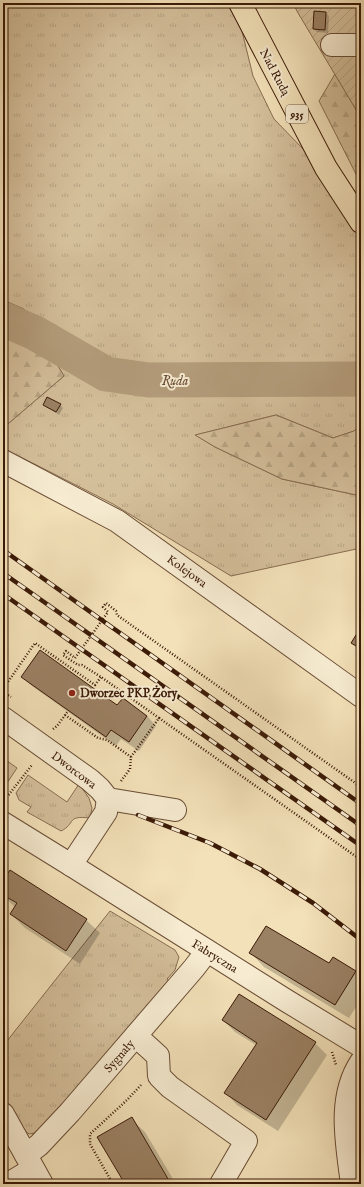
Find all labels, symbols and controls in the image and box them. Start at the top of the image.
street label: Nad Rudą [256,46,294,99]
road number: 935 [286,105,308,123]
water label: Ruda [162,373,188,390]
street label: Kolejowa [164,552,210,591]
place label: Dworzec PKP Żory [80,685,179,702]
marker: Dworzec PKP Żory [67,688,77,698]
street label: Dworcowa [48,749,100,793]
street label: Fabryczna [189,936,241,977]
street label: Sygnały [101,1037,138,1076]

